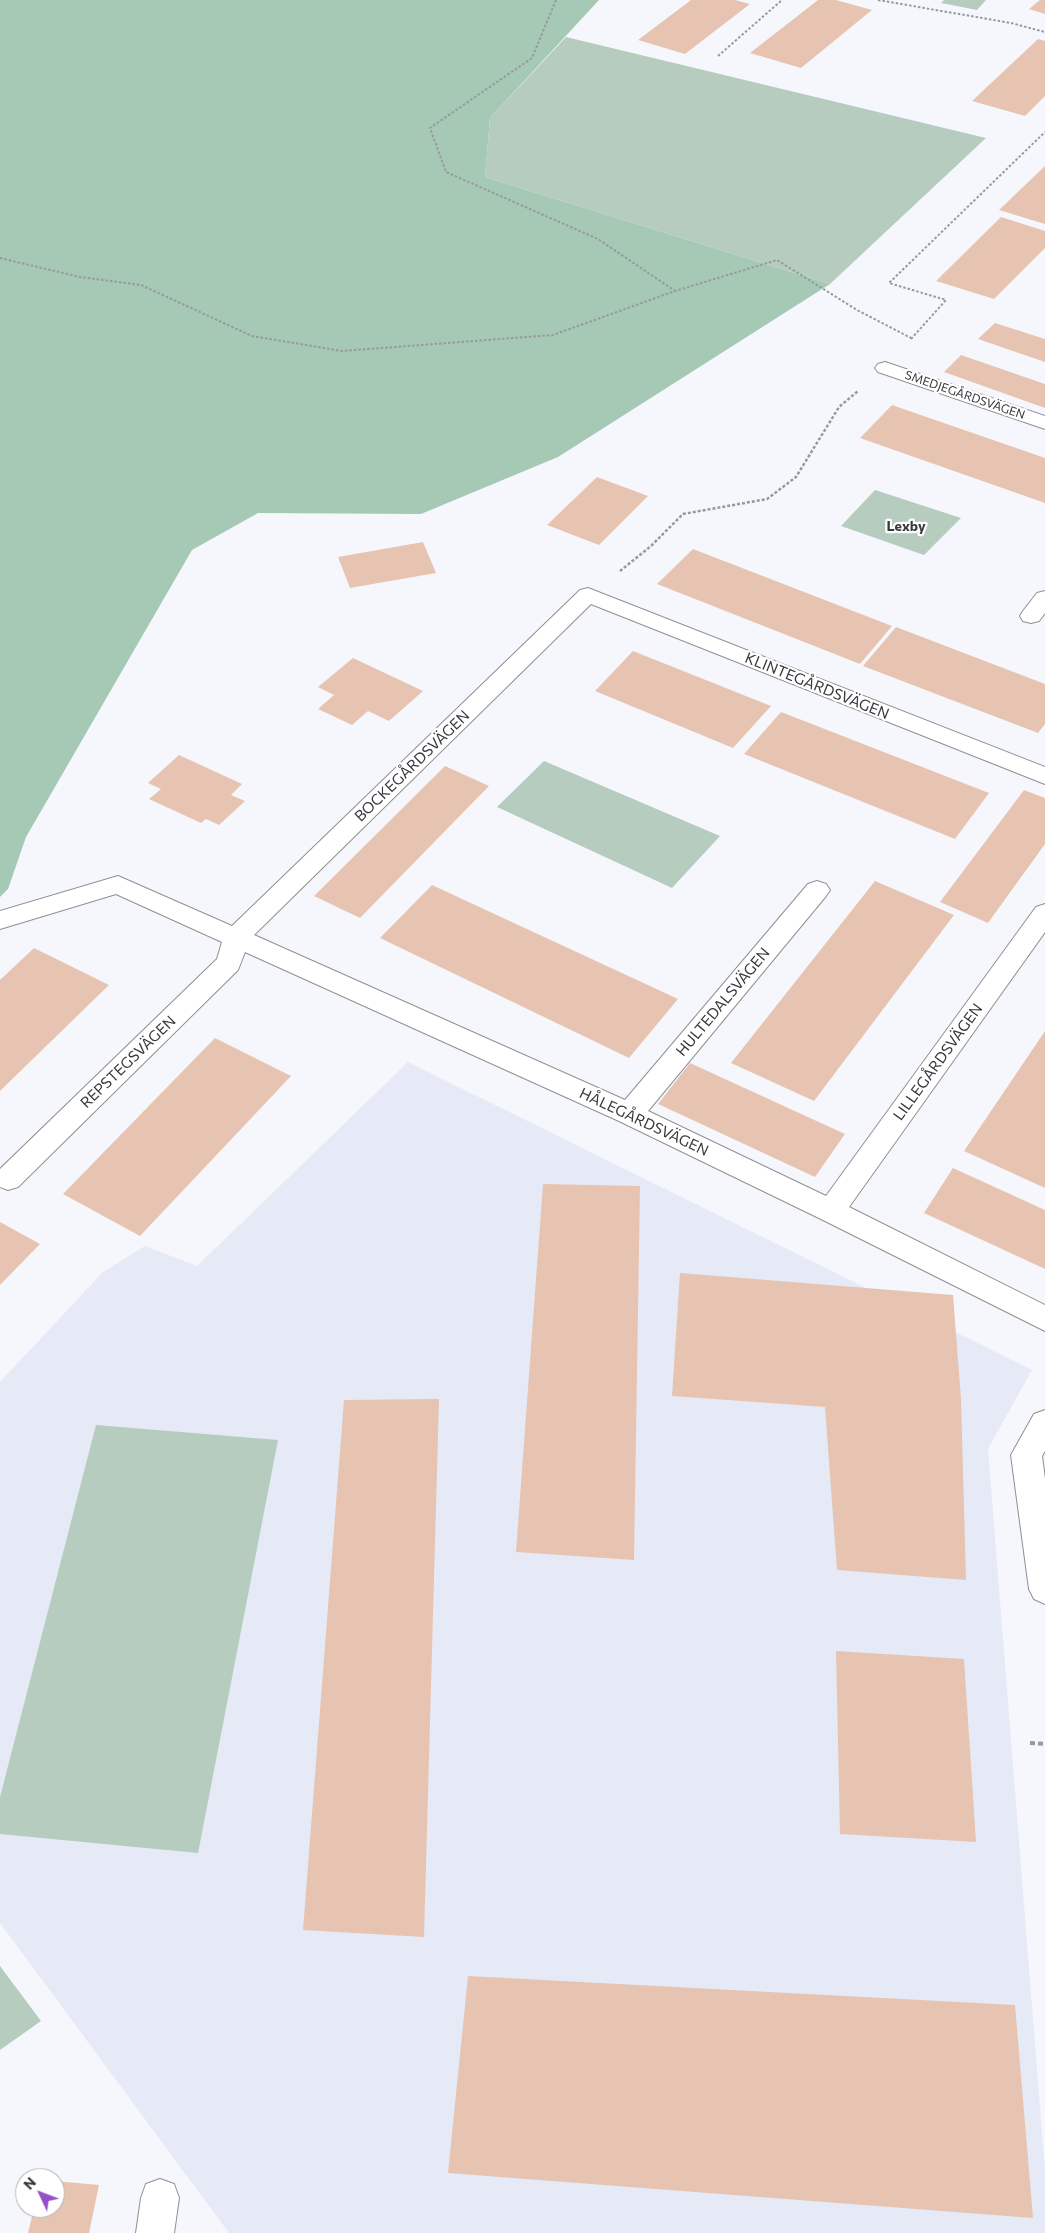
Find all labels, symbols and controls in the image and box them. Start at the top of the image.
street label: SMEDJEGÅRDSVÄGEN [903,368,1027,422]
district label: Lexby [886,518,926,534]
street label: KLINTEGÅRDSVÄGEN [742,649,892,723]
street label: BOCKEGÅRDSVÄGEN [351,707,473,825]
street label: HULTEDALSVÄGEN [672,944,774,1060]
street label: LILLEGÅRDSVÄGEN [890,1000,986,1124]
street label: REPSTEGSVÄGEN [77,1012,179,1112]
street label: HÅLEGÅRDSVÄGEN [577,1084,711,1160]
north arrow [15,2168,65,2218]
text: N [20,2173,39,2193]

